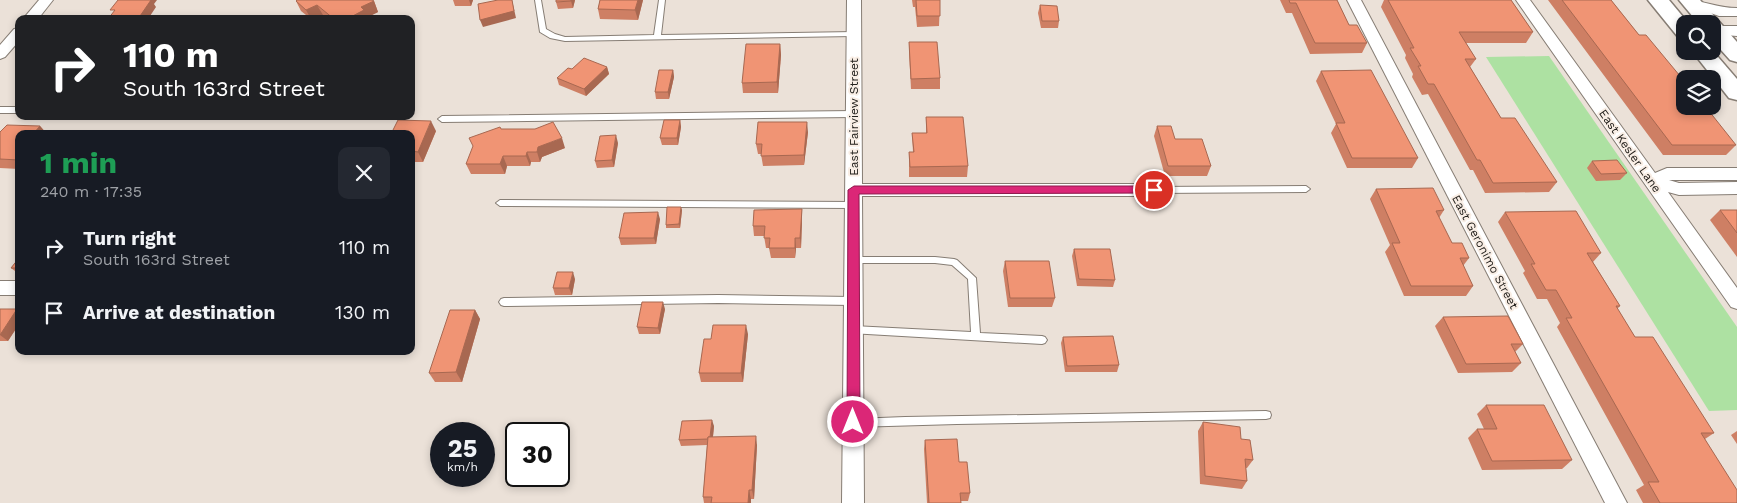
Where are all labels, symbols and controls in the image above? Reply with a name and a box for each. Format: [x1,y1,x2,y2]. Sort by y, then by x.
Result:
map controls [1676,15,1721,115]
button: search [1676,15,1721,60]
text: 110 m [123,34,219,76]
icon: right [40,35,105,100]
street label: East Fairview Street [847,58,861,176]
button: layers [1676,70,1721,115]
text: South 163rd Street [123,76,325,101]
street label: East Kesler Lane [1596,107,1664,195]
text: 1 min [40,145,117,180]
button: close [338,147,390,199]
pin [1133,169,1175,211]
icon: arrive [1140,176,1168,204]
text: 240 m · 17:35 [40,182,142,201]
street label: East Geronimo Street [1449,193,1521,311]
text: Turn right [83,227,176,250]
icon: right [40,234,68,262]
text: 110 m [339,236,390,259]
text: South 163rd Street [83,250,230,269]
icon: arrive [40,299,68,327]
text: Arrive at destination [83,301,275,324]
text: 130 m [335,301,390,324]
position arrow [826,395,878,447]
speed limit sign: 30 [505,422,570,487]
text: 25 [448,434,477,463]
text: km/h [447,460,478,474]

